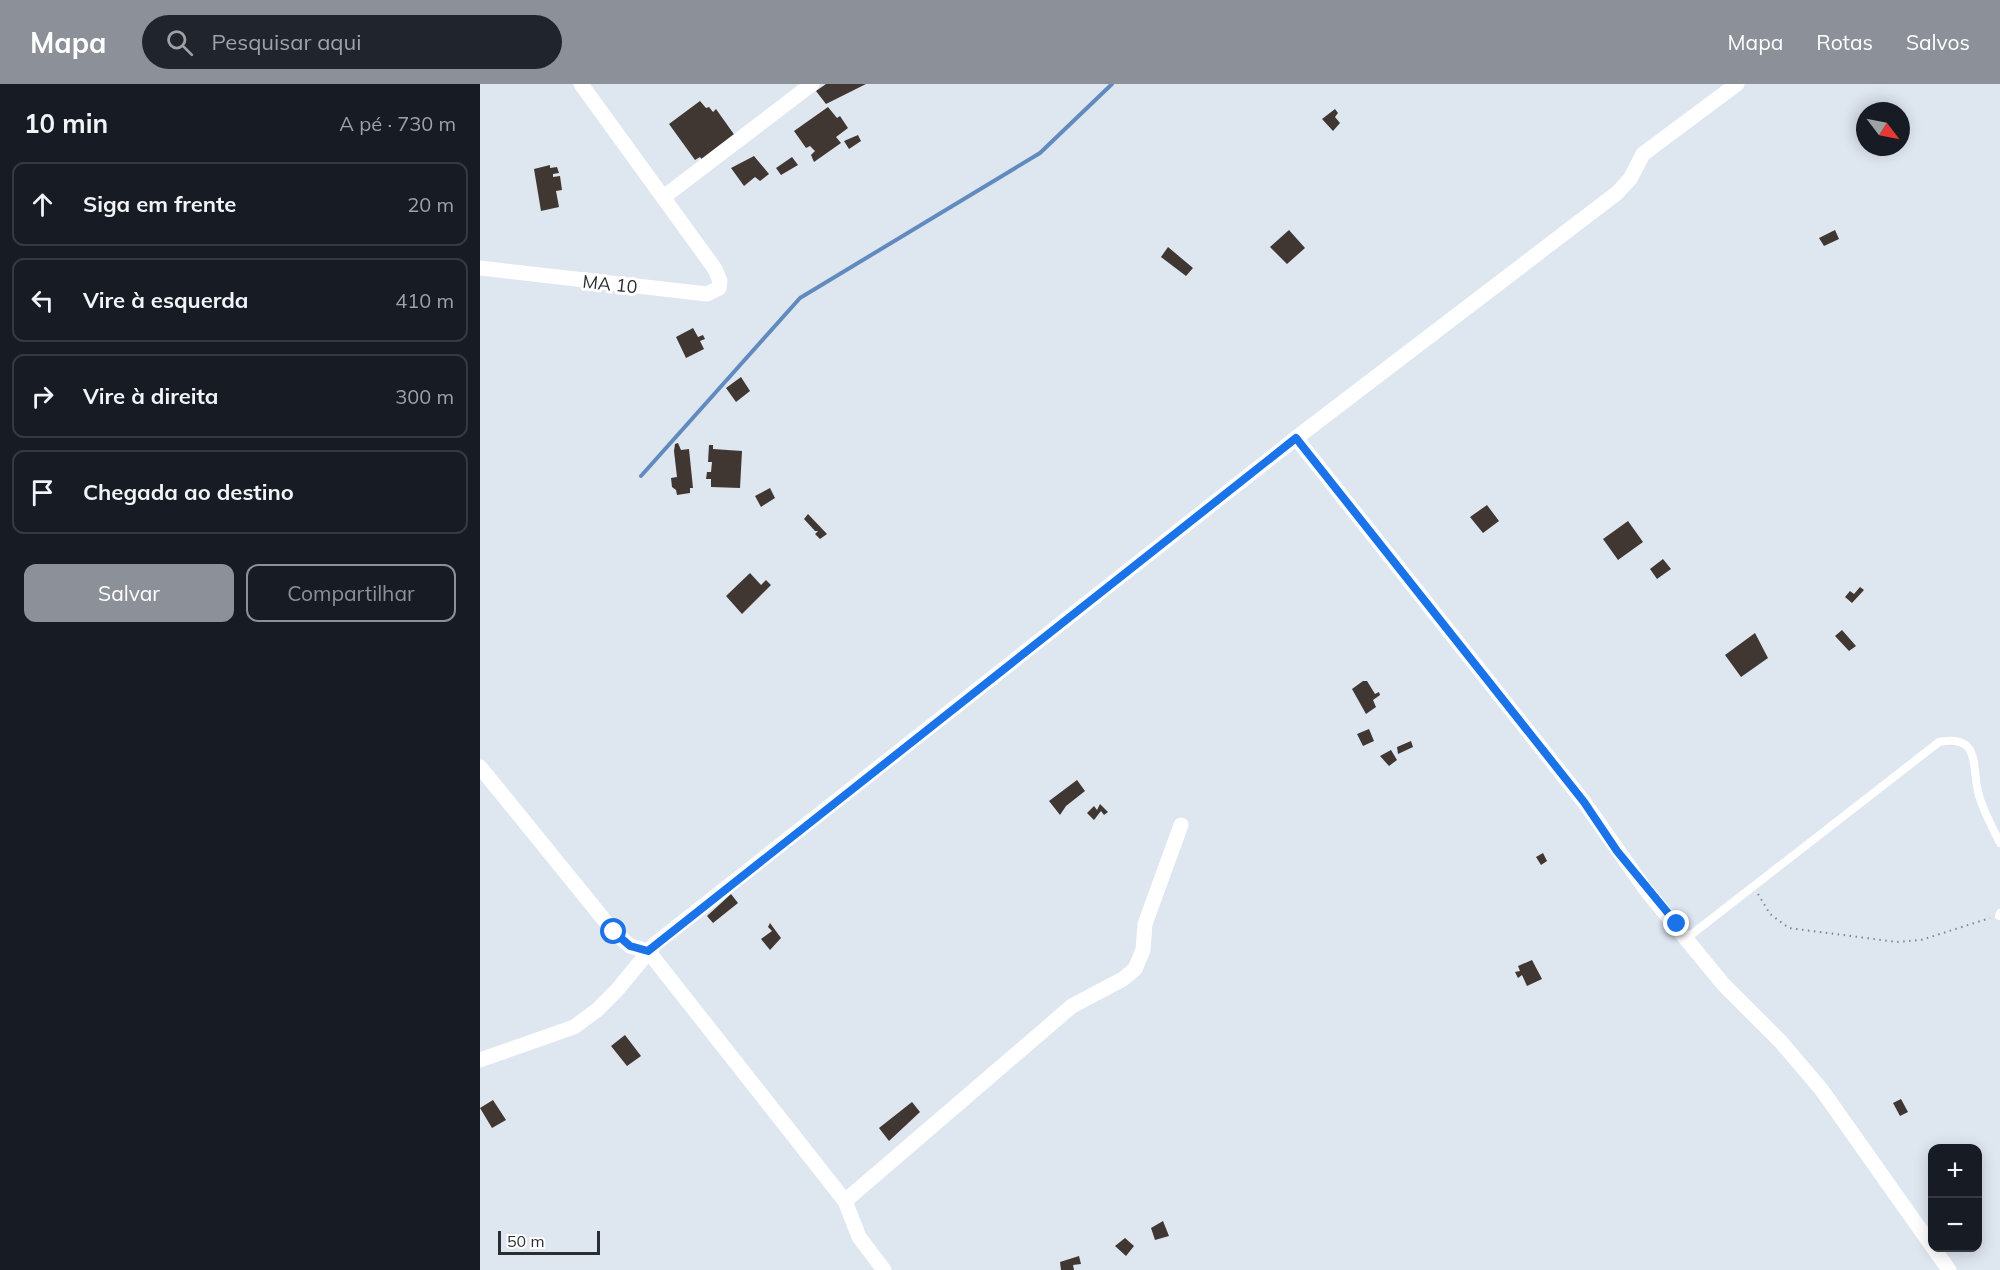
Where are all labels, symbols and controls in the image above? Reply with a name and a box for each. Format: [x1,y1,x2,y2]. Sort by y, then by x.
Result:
search box [142,15,562,69]
text: Mapa [30,25,106,60]
icon: search [163,26,196,59]
text: Pesquisar aqui [211,28,361,56]
text: Mapa [1728,29,1783,55]
text: Rotas [1816,29,1873,55]
text: Salvos [1906,29,1970,55]
north arrow [1856,102,1910,156]
text: 10 min [24,107,108,140]
text: A pé · 730 m [339,111,456,136]
icon: ahead [26,188,59,221]
text: Siga em frente [83,190,236,218]
text: 20 m [407,192,454,217]
street label: MA 10 [581,270,639,298]
icon: left [26,284,59,317]
text: Vire à esquerda [83,286,248,314]
text: 410 m [395,288,454,313]
icon: right [26,380,59,413]
text: Vire à direita [83,382,218,410]
text: 300 m [395,384,454,409]
icon: arrive [26,476,59,509]
text: Chegada ao destino [83,478,294,506]
button: Salvar [24,564,234,622]
button: Compartilhar [246,564,456,622]
route end [1663,910,1689,936]
route start [600,918,626,944]
map controls [1928,1144,1982,1252]
button: + [1928,1144,1982,1198]
button: − [1928,1198,1982,1252]
scale bar [498,1228,600,1256]
text: 50 m [507,1231,544,1251]

